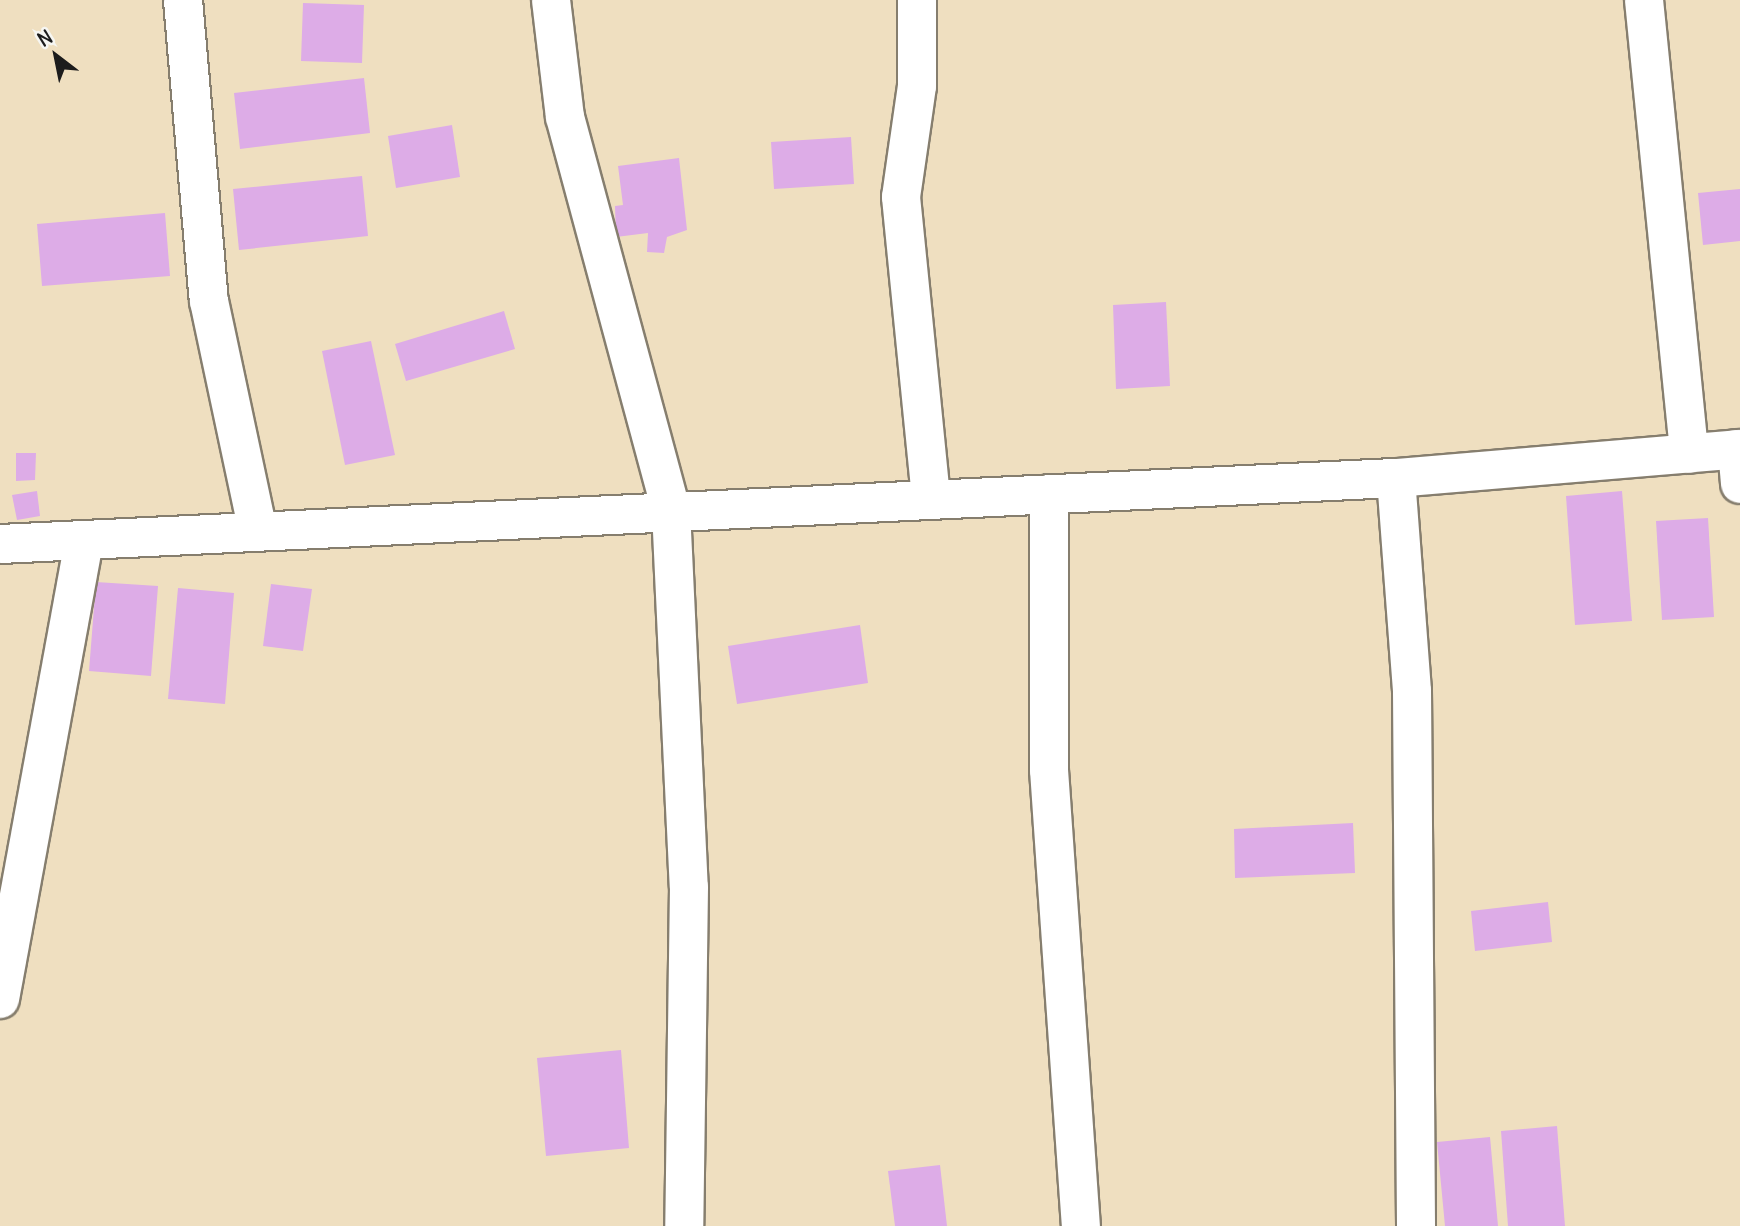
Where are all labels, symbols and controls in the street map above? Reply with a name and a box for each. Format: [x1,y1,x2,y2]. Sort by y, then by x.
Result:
north arrow [21,21,91,91]
text: N [33,25,57,52]

